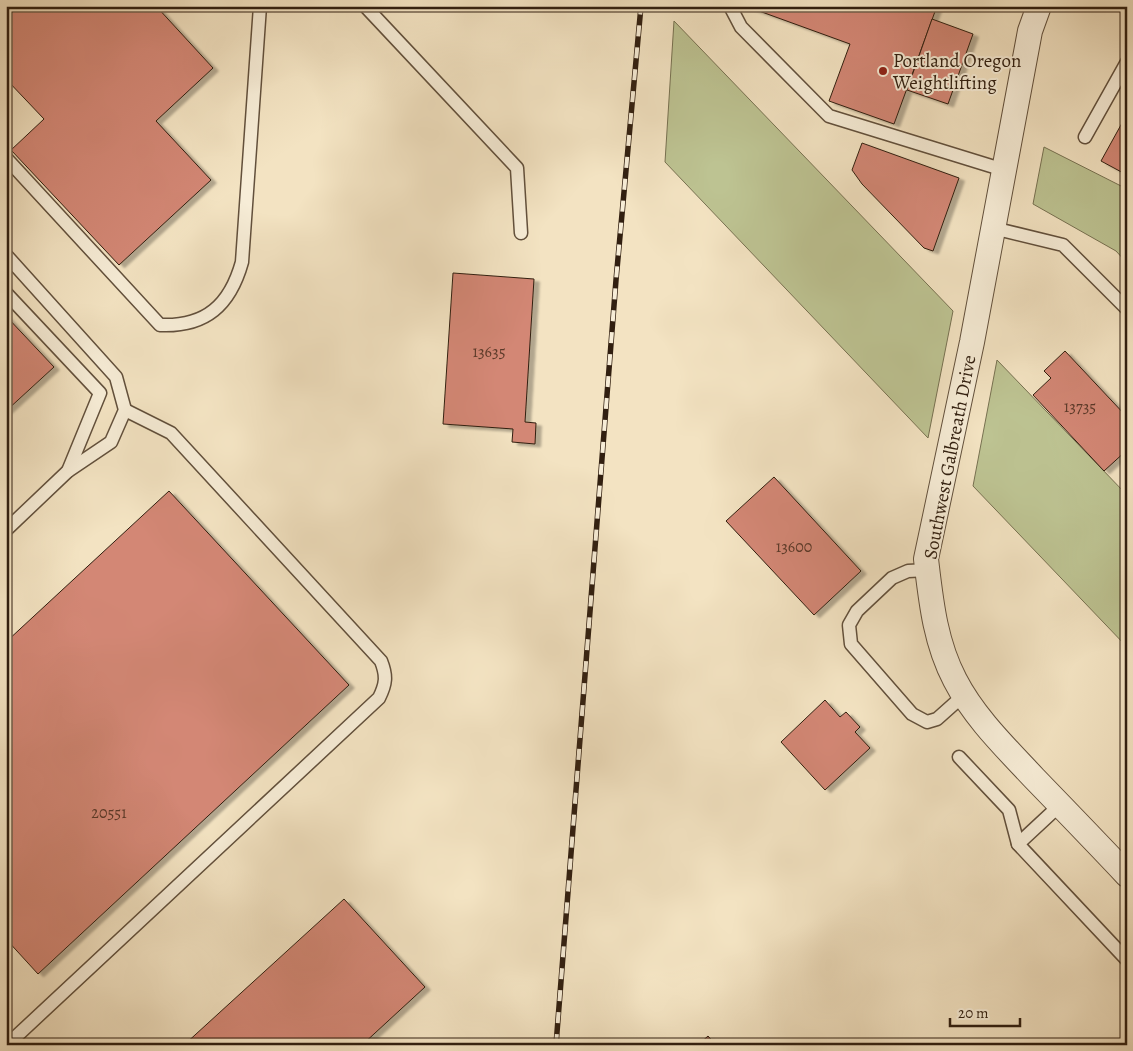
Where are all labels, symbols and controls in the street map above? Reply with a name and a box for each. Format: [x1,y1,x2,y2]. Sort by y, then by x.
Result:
place label: Portland Oregon Weightlifting [892,48,1021,96]
marker: Portland Oregon Weightlifting [877,65,889,77]
house number: 13635 [472,341,506,363]
street label: Southwest Galbreath Drive [917,353,983,562]
house number: 13735 [1064,396,1096,418]
house number: 13600 [776,536,812,558]
house number: 20551 [91,802,127,824]
scale bar [950,996,1020,1028]
text: 20 m [958,1003,989,1023]

